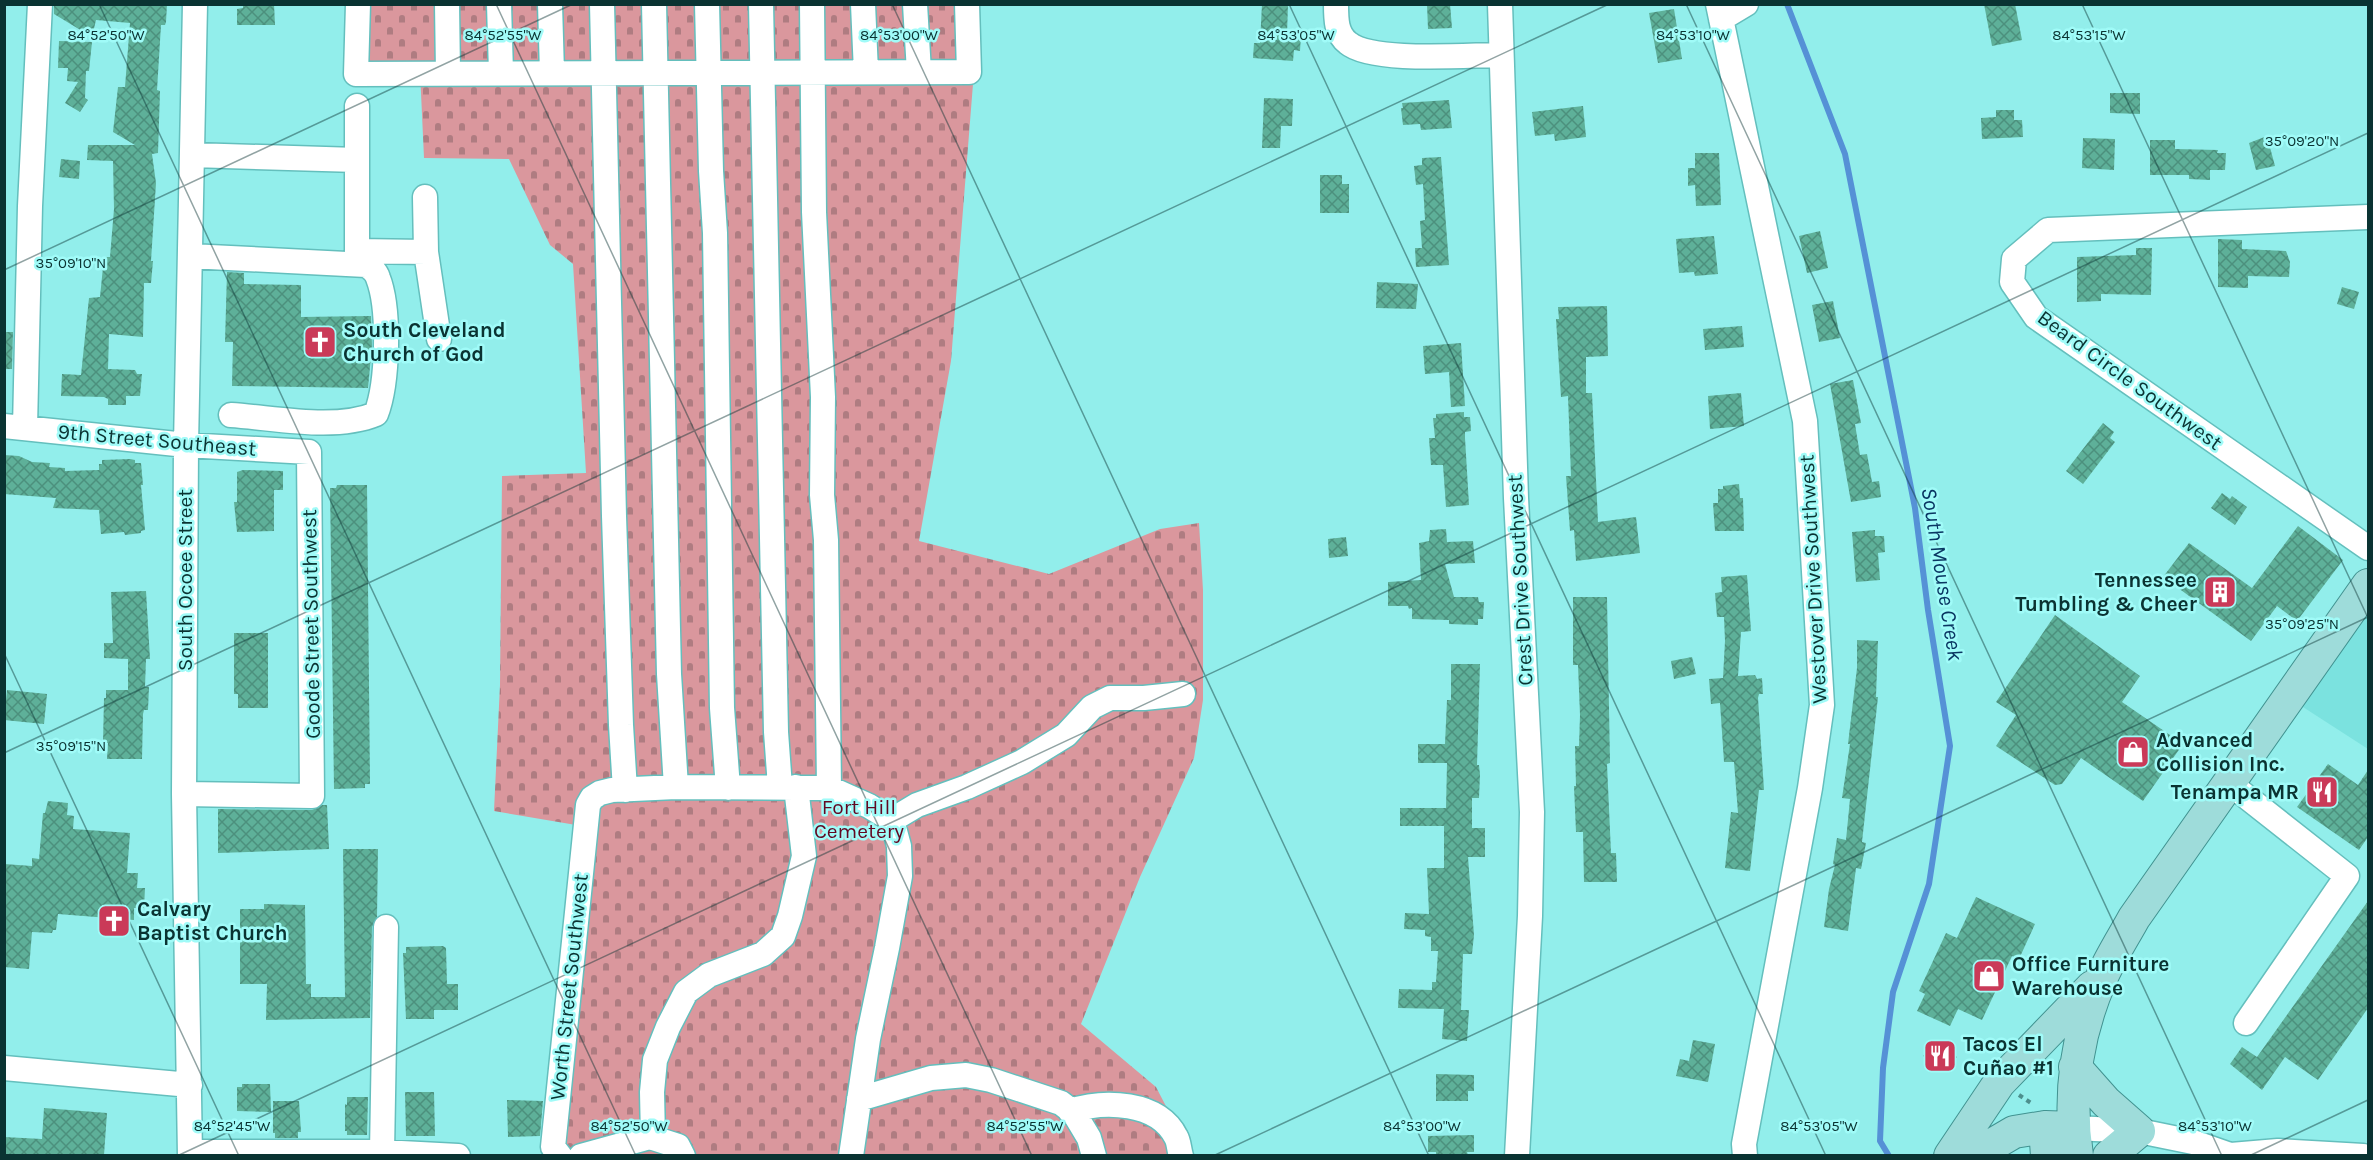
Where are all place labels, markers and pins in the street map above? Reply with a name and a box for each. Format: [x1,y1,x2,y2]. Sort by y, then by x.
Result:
place label: South Cleveland Church of God [343,318,506,366]
church icon: South Cleveland Church of God [302,324,338,360]
place label: Tennessee Tumbling & Cheer [2015,568,2198,616]
building icon: Tennessee Tumbling & Cheer [2202,574,2238,610]
place label: Advanced Collision Inc. [2156,728,2284,776]
shop icon: Advanced Collision Inc. [2115,734,2151,770]
restaurant icon: Tenampa MR [2304,774,2340,810]
place label: Tenampa MR [2171,780,2299,804]
place label: Calvary Baptist Church [137,897,288,945]
church icon: Calvary Baptist Church [96,903,132,939]
place label: Office Furniture Warehouse [2012,952,2169,1000]
shop icon: Office Furniture Warehouse [1971,958,2007,994]
place label: Tacos El Cuñao #1 [1963,1032,2054,1080]
restaurant icon: Tacos El Cuñao #1 [1922,1038,1958,1074]

